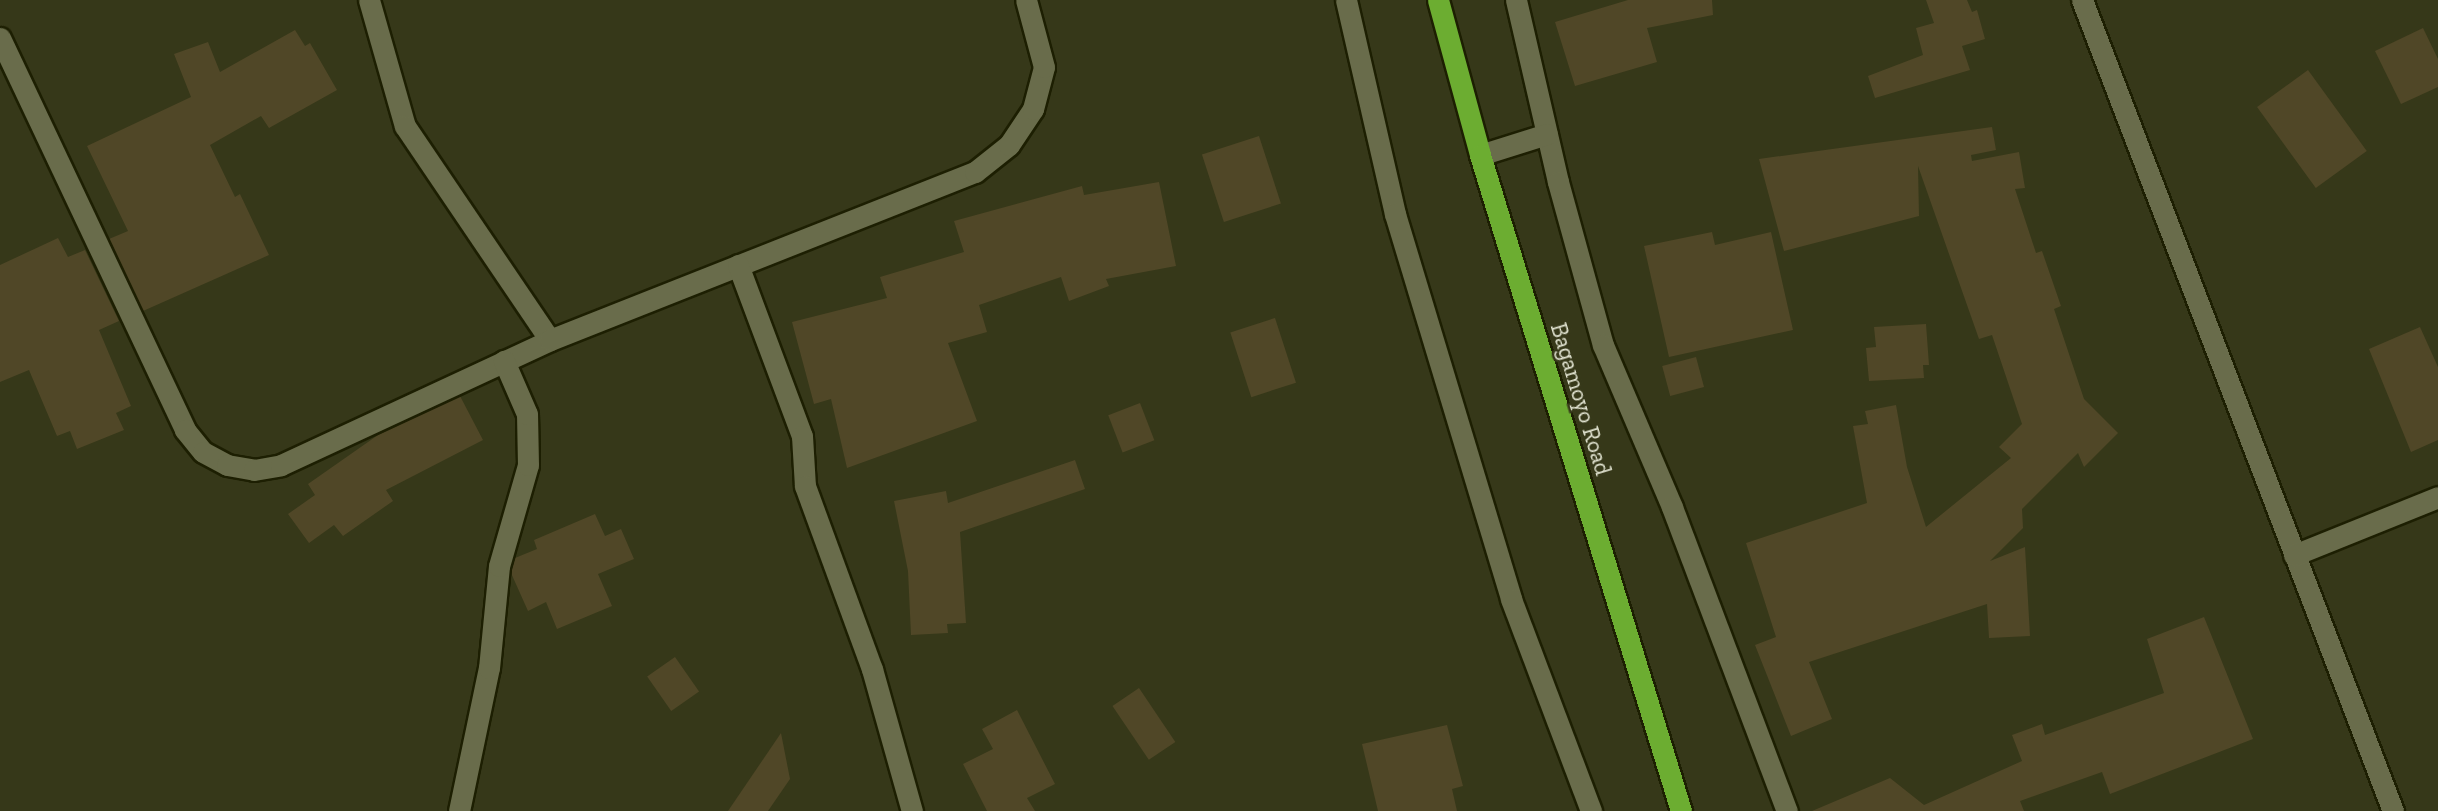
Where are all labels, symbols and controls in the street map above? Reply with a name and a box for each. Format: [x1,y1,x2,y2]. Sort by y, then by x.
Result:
street label: Bagamoyo Road [1545,319,1617,479]

